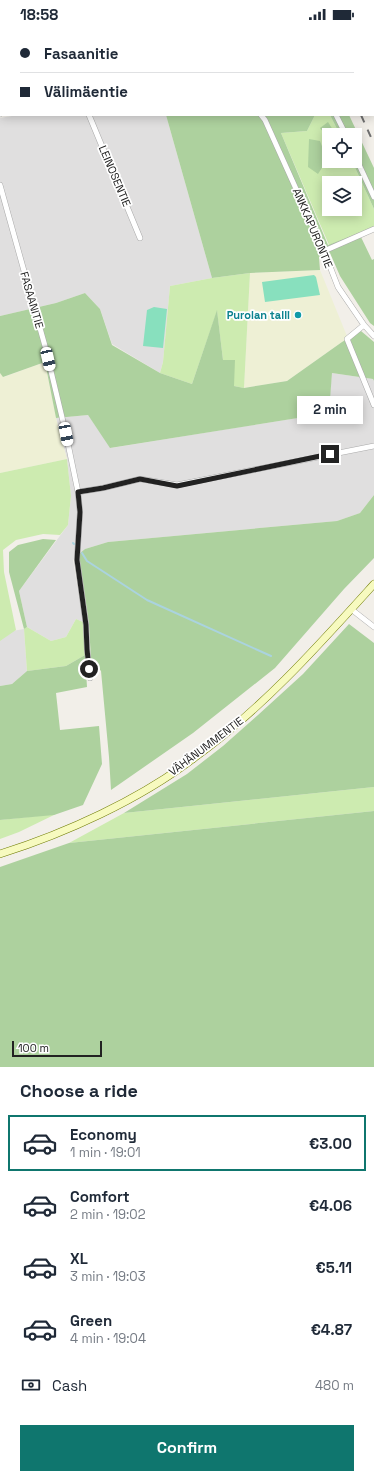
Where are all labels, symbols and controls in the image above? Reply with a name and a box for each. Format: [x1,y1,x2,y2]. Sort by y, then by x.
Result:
text: 18:58 [20,5,58,24]
text: Fasaanitie [44,44,118,63]
text: Välimäentie [44,82,128,101]
map controls [322,128,362,216]
button: locate [322,128,362,168]
street label: LEINOSENTIE [96,143,134,209]
button: layers [322,176,362,216]
street label: ANKKAPURONTIE [290,186,336,270]
street label: FASAANITIE [17,270,47,330]
place label: Purolan talli [227,308,290,322]
marker: Purolan talli [293,310,303,320]
car [39,346,57,372]
callout: 2 min [297,396,363,424]
text: 2 min [313,401,347,418]
car [58,421,74,447]
route end [321,445,339,463]
route start [80,660,98,678]
street label: VÄHÄNUMMENTIE [166,713,246,779]
scale bar [12,1039,102,1058]
text: 100 m [18,1041,49,1055]
text: Choose a ride [20,1079,138,1102]
icon: car [22,1125,58,1161]
text: Economy [70,1125,137,1144]
text: €3.00 [309,1134,352,1153]
text: 1 min · 19:01 [70,1144,141,1161]
icon: car [22,1187,58,1223]
text: Comfort [70,1187,130,1206]
text: €4.06 [309,1196,352,1215]
text: 2 min · 19:02 [70,1206,145,1223]
icon: car [22,1249,58,1285]
text: XL [70,1249,88,1268]
text: €5.11 [316,1258,352,1277]
text: 3 min · 19:03 [70,1268,146,1285]
icon: car [22,1311,58,1347]
text: Green [70,1311,112,1330]
text: €4.87 [311,1320,352,1339]
text: 4 min · 19:04 [70,1330,146,1347]
icon: cash [20,1374,42,1396]
text: Cash [52,1376,87,1395]
text: 480 m [315,1377,354,1394]
button: Confirm [20,1425,354,1471]

